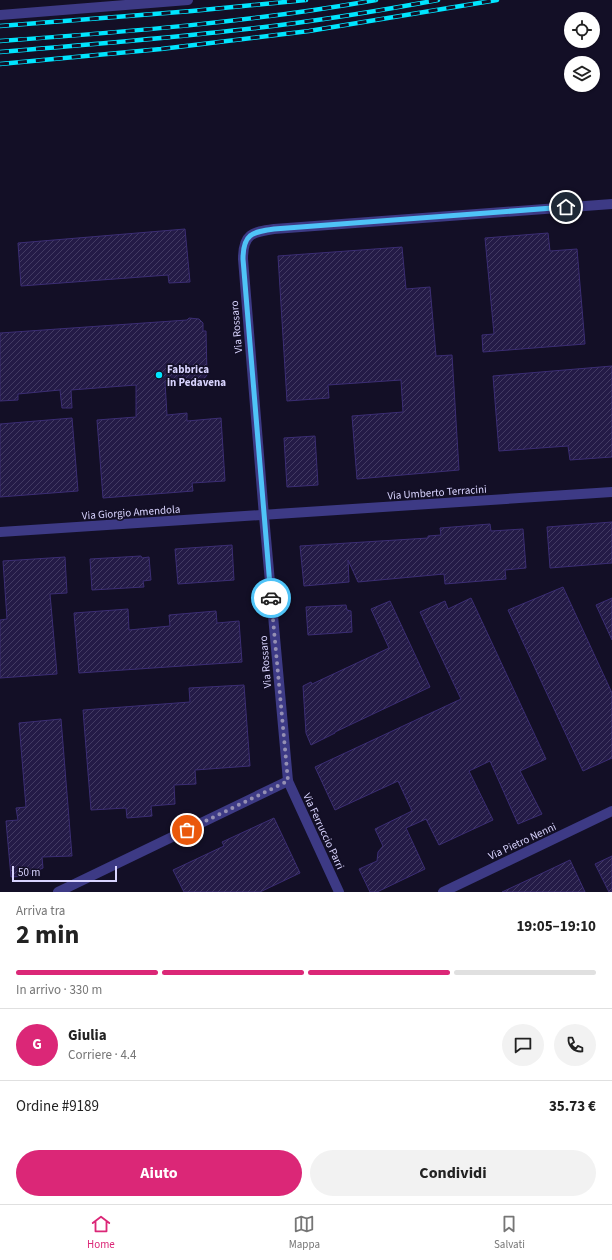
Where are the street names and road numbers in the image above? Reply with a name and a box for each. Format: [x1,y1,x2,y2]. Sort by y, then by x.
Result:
street label: Via Rossaro [227,300,246,354]
street label: Via Umberto Terracini [387,482,487,503]
street label: Via Giorgio Amendola [81,502,181,523]
street label: Via Rossaro [256,635,275,689]
street label: Via Ferruccio Parri [299,791,348,872]
street label: Via Pietro Nenni [486,819,559,864]

